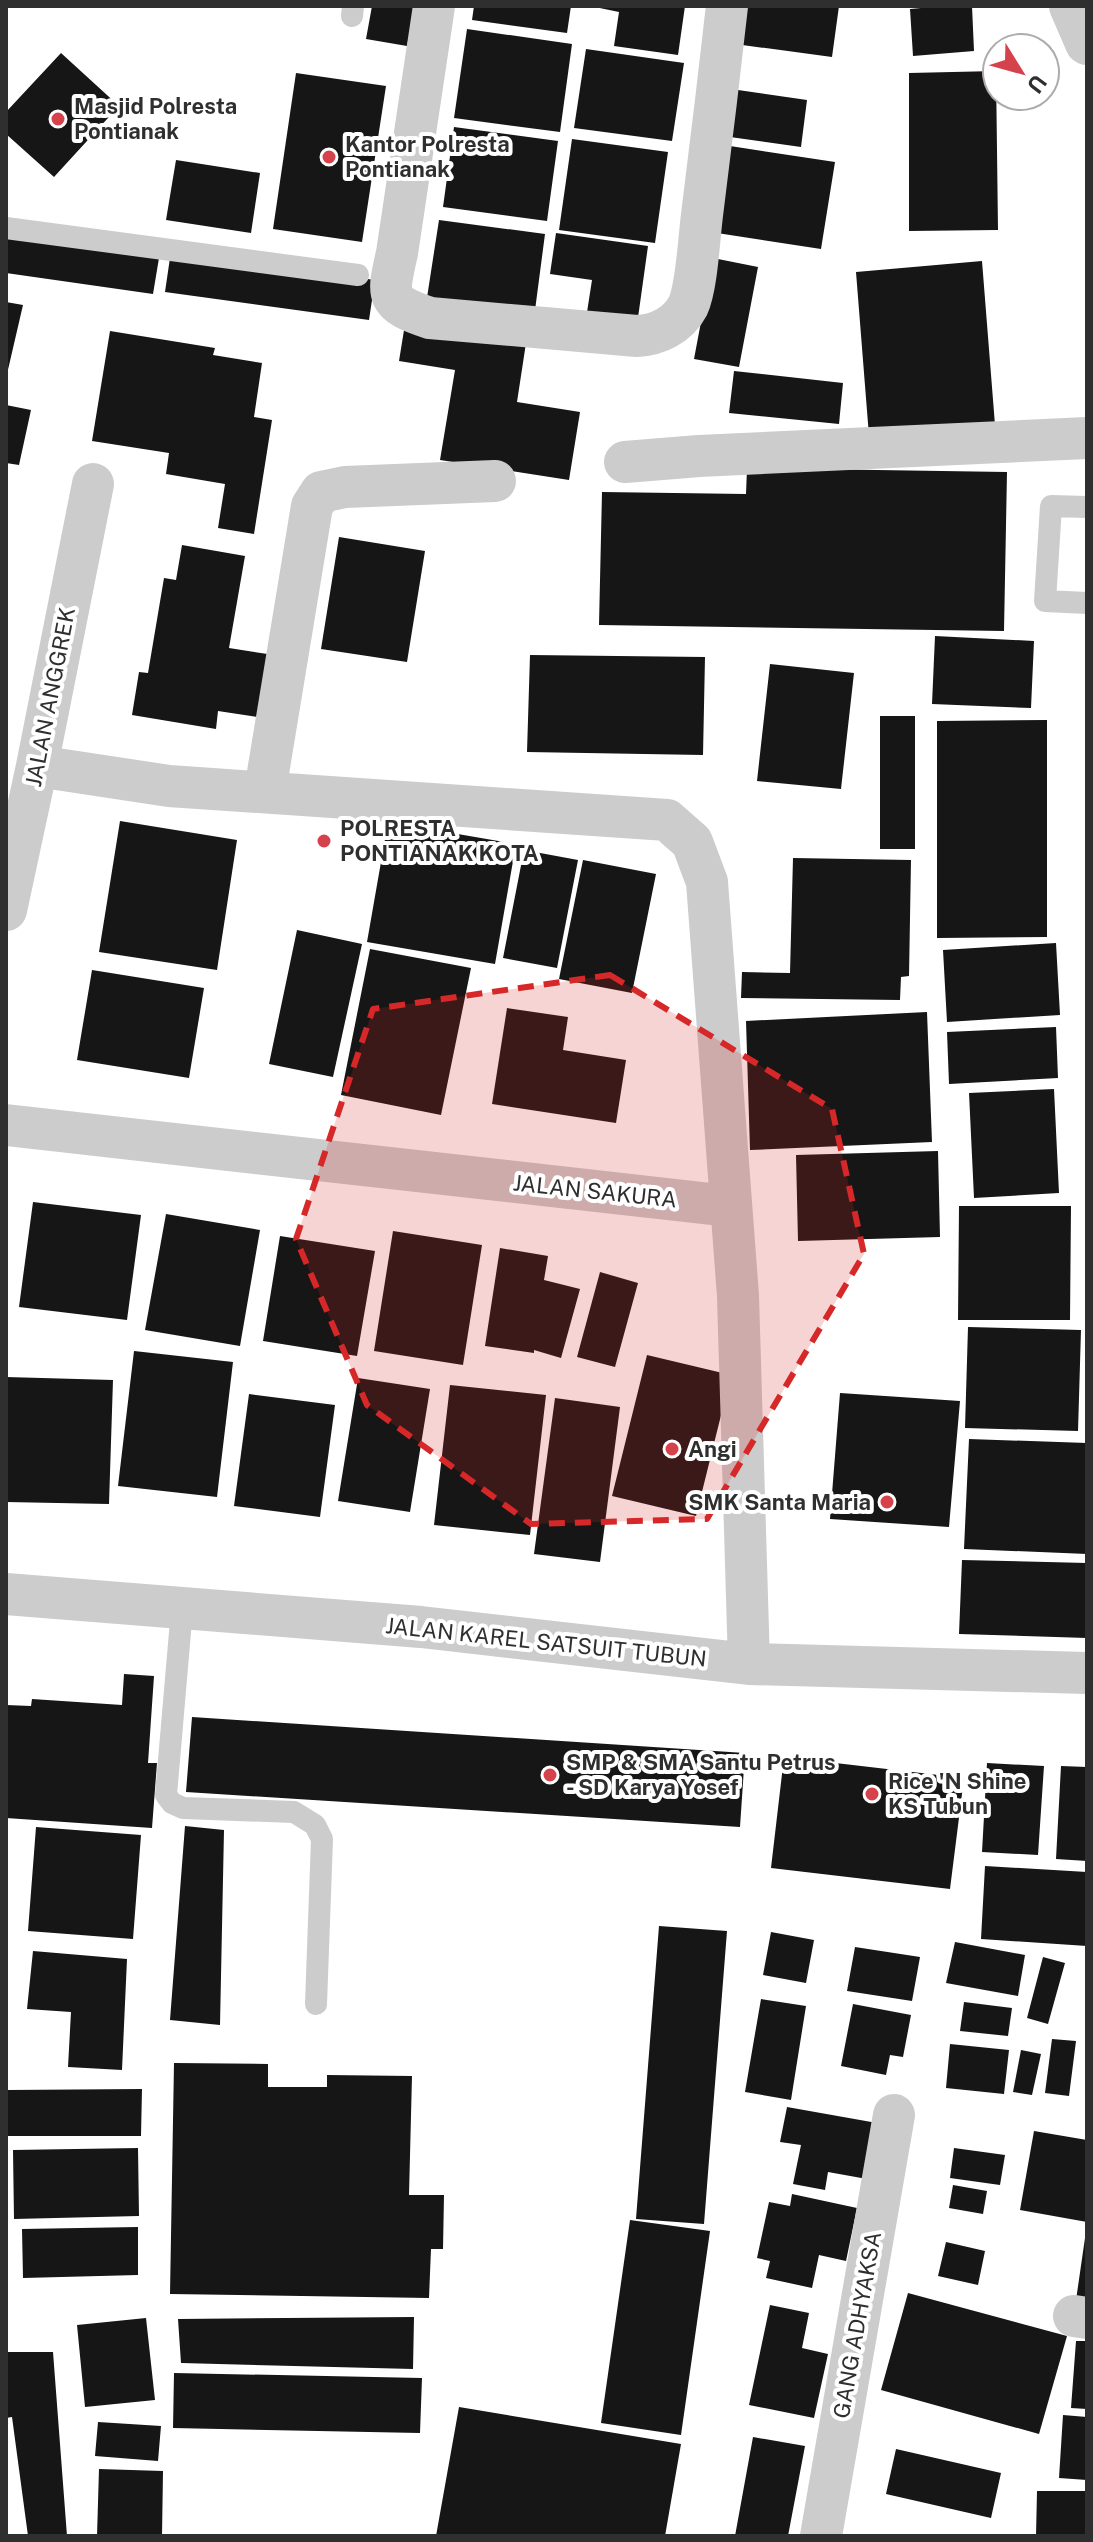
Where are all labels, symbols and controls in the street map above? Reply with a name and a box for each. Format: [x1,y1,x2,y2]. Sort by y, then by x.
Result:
north arrow [981,32,1061,112]
text: U [1022,70,1052,98]
place label: Masjid Polresta Pontianak [74,93,237,144]
marker: Masjid Polresta Pontianak [49,110,67,128]
place label: Kantor Polresta Pontianak [345,131,510,182]
marker: Kantor Polresta Pontianak [320,148,338,166]
street label: JALAN ANGGREK [20,605,80,789]
place label: POLRESTA PONTIANAK KOTA [340,815,539,866]
marker: POLRESTA PONTIANAK KOTA [315,832,333,850]
street label: JALAN SAKURA [512,1169,678,1213]
place label: Angi [688,1436,737,1462]
marker: Angi [663,1440,681,1458]
place label: SMK Santa Maria [688,1489,871,1515]
marker: SMK Santa Maria [878,1493,896,1511]
street label: JALAN KAREL SATSUIT TUBUN [384,1612,708,1672]
place label: SMP & SMA Santu Petrus - SD Karya Yosef [566,1749,836,1800]
marker: SMP & SMA Santu Petrus - SD Karya Yosef [541,1766,559,1784]
place label: Rice 'N Shine KS Tubun [888,1768,1027,1819]
marker: Rice 'N Shine KS Tubun [863,1785,881,1803]
street label: GANG ADHYAKSA [828,2230,886,2420]

